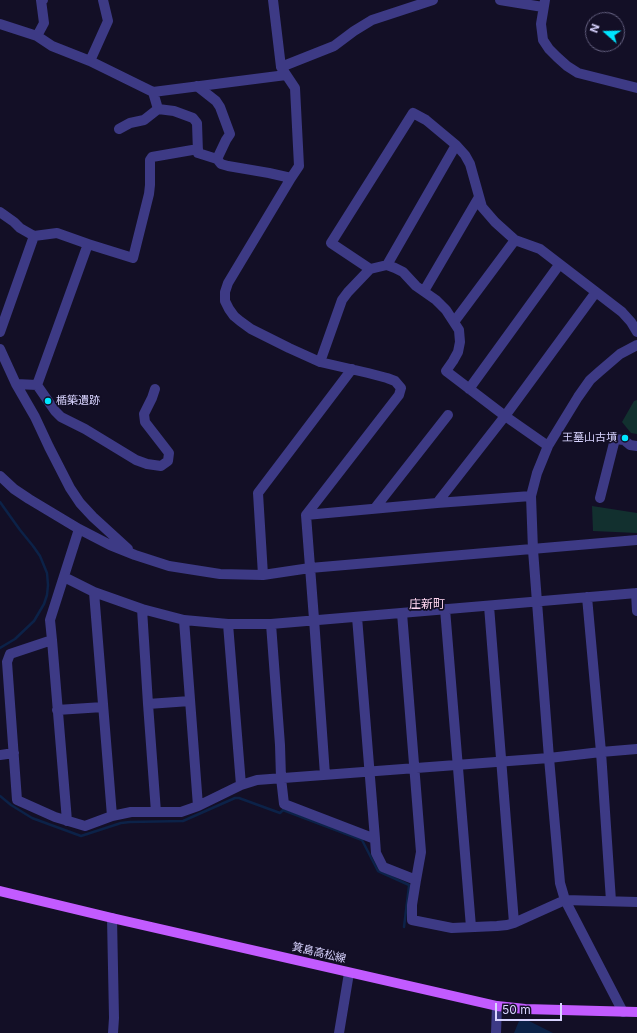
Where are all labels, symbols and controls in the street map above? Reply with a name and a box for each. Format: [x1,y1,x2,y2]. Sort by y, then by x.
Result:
north arrow [585,12,625,52]
text: N [587,22,603,35]
place label: 楯築遺跡 [56,394,100,408]
marker: 楯築遺跡 [43,396,53,406]
place label: 王墓山古墳 [562,431,617,445]
marker: 王墓山古墳 [620,433,630,443]
district label: 庄新町 [409,597,445,611]
street label: 箕島高松線 [291,940,347,966]
scale bar [497,995,564,1021]
text: 50 m [502,1002,531,1017]

